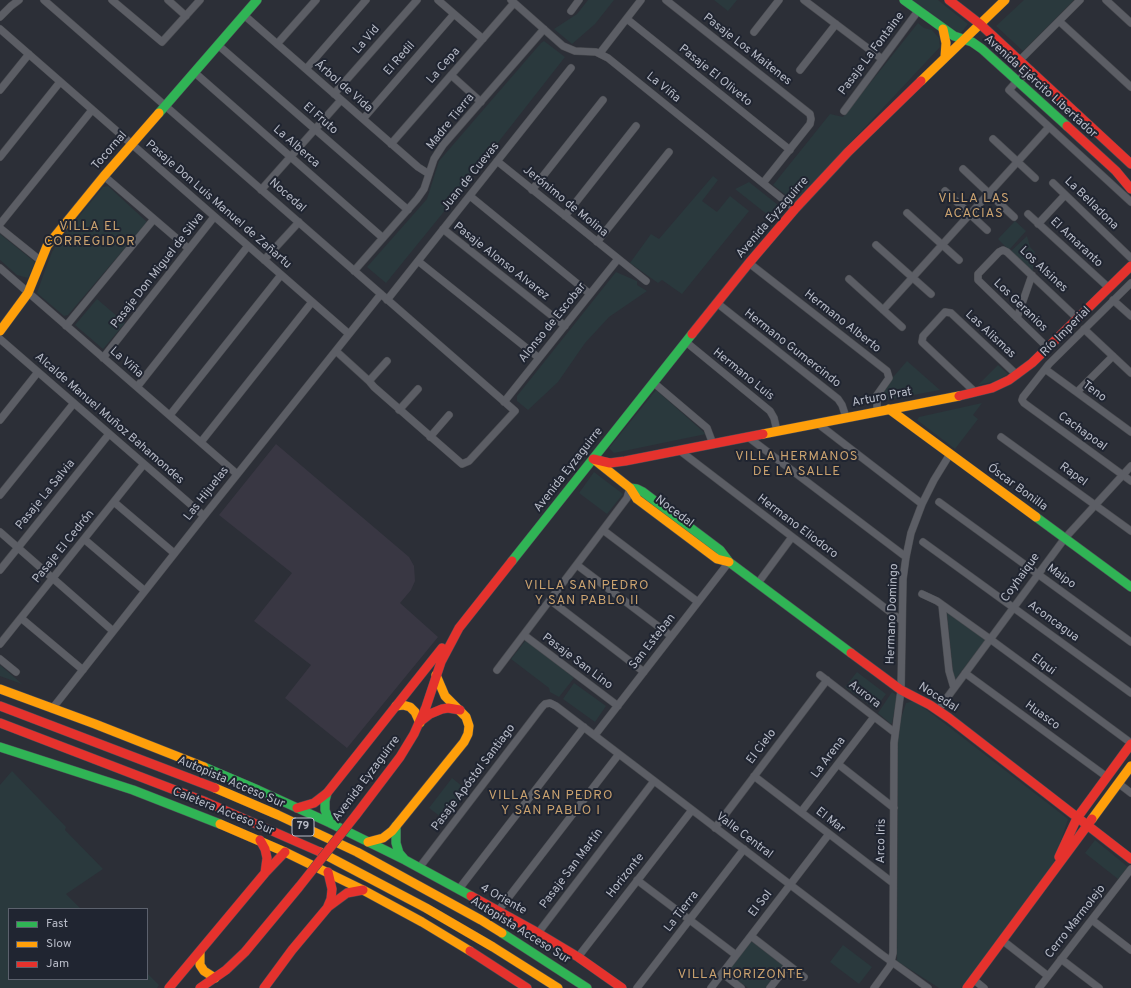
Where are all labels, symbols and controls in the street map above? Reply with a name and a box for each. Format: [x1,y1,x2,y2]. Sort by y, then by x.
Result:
street label: Pasaje La Fontaine [836,10,908,98]
street label: Pasaje Los Maitenes [700,11,794,89]
street label: La Vid [351,23,383,57]
street label: Avenida Ejército Libertador [980,32,1100,142]
street label: El Redil [381,39,419,79]
street label: Pasaje El Oliveto [676,42,754,110]
street label: La Cepa [424,45,464,87]
street label: Árbol de Vida [311,58,375,116]
street label: La Viña [643,70,683,106]
street label: Madre Tierra [424,91,478,153]
street label: El Fruto [300,100,340,138]
street label: La Alberca [270,123,322,171]
street label: Tocornal [89,129,131,173]
street label: Pasaje Don Luis Manuel de Zañartu [142,138,294,272]
street label: Juan de Cuevas [439,140,503,214]
street label: Jerónimo de Molina [519,163,611,241]
street label: Avenida Eyzaguirre [734,174,812,262]
street label: La Belladona [1061,175,1121,233]
street label: Nocedal [266,176,308,216]
district label: VILLA LAS ACACIAS [938,191,1010,222]
street label: Pasaje Don Miguel de Silva [108,210,208,332]
street label: El Amaranto [1047,215,1105,271]
district label: VILLA EL CORREGIDOR [44,219,136,250]
street label: Pasaje Alonso Alvarez [450,220,552,304]
street label: Los Alsines [1016,244,1070,296]
street label: Los Geranios [990,277,1050,335]
street label: Alonso de Escobar [516,280,590,366]
street label: Hermano Alberto [801,288,883,356]
street label: Río Imperial [1038,304,1094,360]
street label: Hermano Gumercindo [741,307,843,391]
street label: Las Alismas [962,308,1018,362]
street label: La Viña [106,345,146,381]
street label: Hermano Luis [709,346,777,404]
street label: Alcalde Manuel Muñoz Bahamondes [31,350,187,488]
street label: Teno [1079,378,1109,406]
street label: Arturo Prat [851,385,913,411]
street label: Cachapoal [1055,409,1109,455]
street label: Avenida Eyzaguirre [532,425,606,515]
district label: VILLA HERMANOS DE LA SALLE [735,449,859,480]
street label: Pasaje La Salvia [13,457,79,533]
street label: Rapel [1056,460,1090,490]
street label: Óscar Bonilla [984,461,1050,515]
street label: Las Hijuelas [181,464,233,524]
street label: Hermano Eliodoro [754,492,840,562]
street label: Nocedal [652,493,696,531]
street label: Pasaje El Cedrón [30,507,98,587]
street label: Coyhaique [998,551,1044,605]
street label: Maipo [1044,562,1078,592]
street label: Hermano Domingo [884,563,902,665]
district label: VILLA SAN PEDRO Y SAN PABLO II [525,578,649,609]
street label: Aconcagua [1025,599,1081,645]
street label: San Esteban [627,611,679,673]
street label: Pasaje San Lino [539,631,615,693]
street label: Elqui [1028,651,1058,679]
street label: Aurora [845,678,883,712]
street label: Nocedal [915,680,961,716]
street label: Huasco [1022,698,1062,734]
street label: Pasaje Apóstol Santiago [429,722,519,834]
street label: El Cielo [744,727,780,767]
street label: Avenida Eyzaguirre [330,733,404,825]
street label: La Arena [809,734,849,782]
street label: Autopista Acceso Sur [175,754,287,812]
street label: Caletera Acceso Sur [170,785,276,839]
district label: VILLA SAN PEDRO Y SAN PABLO I [489,788,613,819]
street label: El Mar [812,805,848,837]
street label: Valle Central [713,810,775,862]
road number: 79 [292,818,314,836]
street label: Arco Iris [874,818,890,864]
street label: Pasaje San Martín [537,826,607,912]
street label: Horizonte [604,851,648,901]
street label: 4 Oriente [477,881,529,919]
street label: Cerro Marmolejo [1043,882,1109,962]
street label: El Sol [746,888,776,920]
street label: La Tierra [662,889,702,935]
street label: Autopista Acceso Sur [467,894,573,968]
legend [8,908,148,980]
text: Fast [46,916,68,932]
text: Slow [46,936,72,952]
text: Jam [46,956,69,972]
district label: VILLA HORIZONTE [678,967,804,983]

